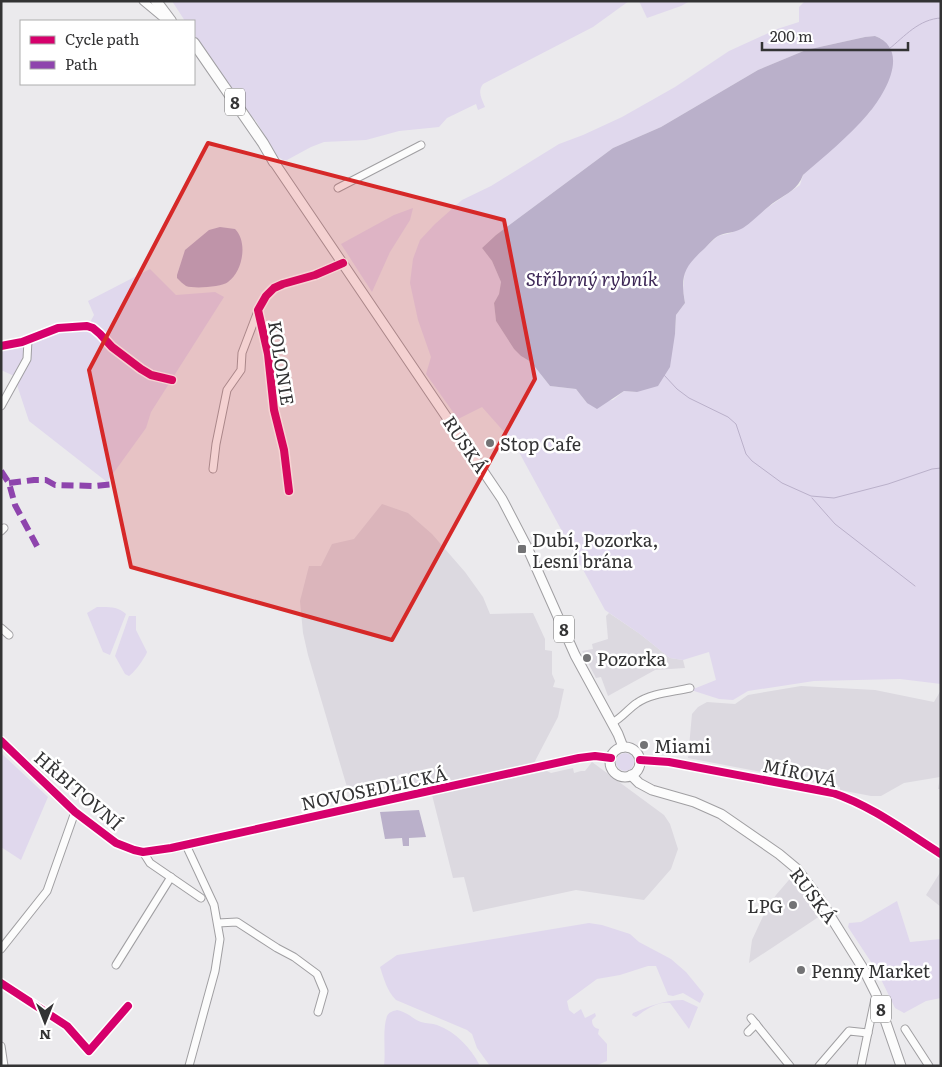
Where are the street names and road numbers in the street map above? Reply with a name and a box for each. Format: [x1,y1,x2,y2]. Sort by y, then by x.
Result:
road number: 8 [225,88,245,115]
street label: KOLONIE [262,319,302,407]
street label: RUSKÁ [437,410,495,478]
road number: 8 [554,616,574,642]
street label: HŘBITOVNÍ [29,744,129,836]
street label: MÍROVÁ [760,751,840,793]
street label: NOVOSEDLICKÁ [298,759,450,817]
street label: RUSKÁ [784,861,844,929]
road number: 8 [871,996,891,1022]

